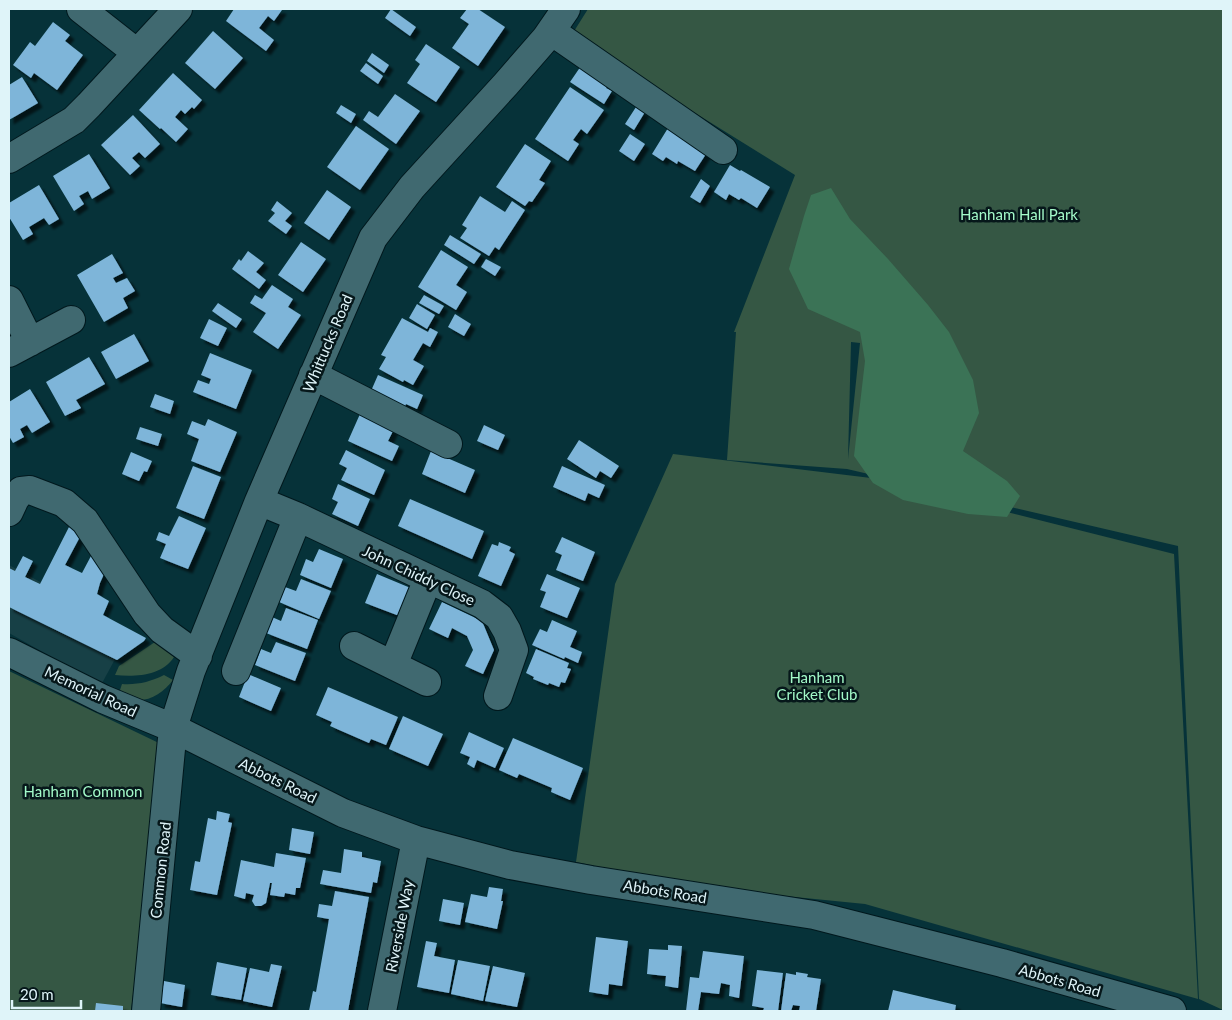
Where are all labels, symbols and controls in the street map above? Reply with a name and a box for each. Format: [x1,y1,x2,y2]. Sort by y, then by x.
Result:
park label: Hanham Hall Park [960,205,1078,223]
street label: Whittucks Road [298,291,356,395]
street label: John Chiddy Close [360,541,478,609]
street label: Memorial Road [42,662,140,720]
park label: Hanham Cricket Club [777,668,857,703]
street label: Abbots Road [236,753,320,807]
park label: Hanham Common [24,782,142,800]
street label: Common Road [146,821,174,919]
street label: Abbots Road [622,876,708,906]
street label: Riverside Way [381,878,417,974]
street label: Abbots Road [1017,960,1103,1000]
scale bar [12,978,81,1010]
text: 20 m [20,985,54,1003]

